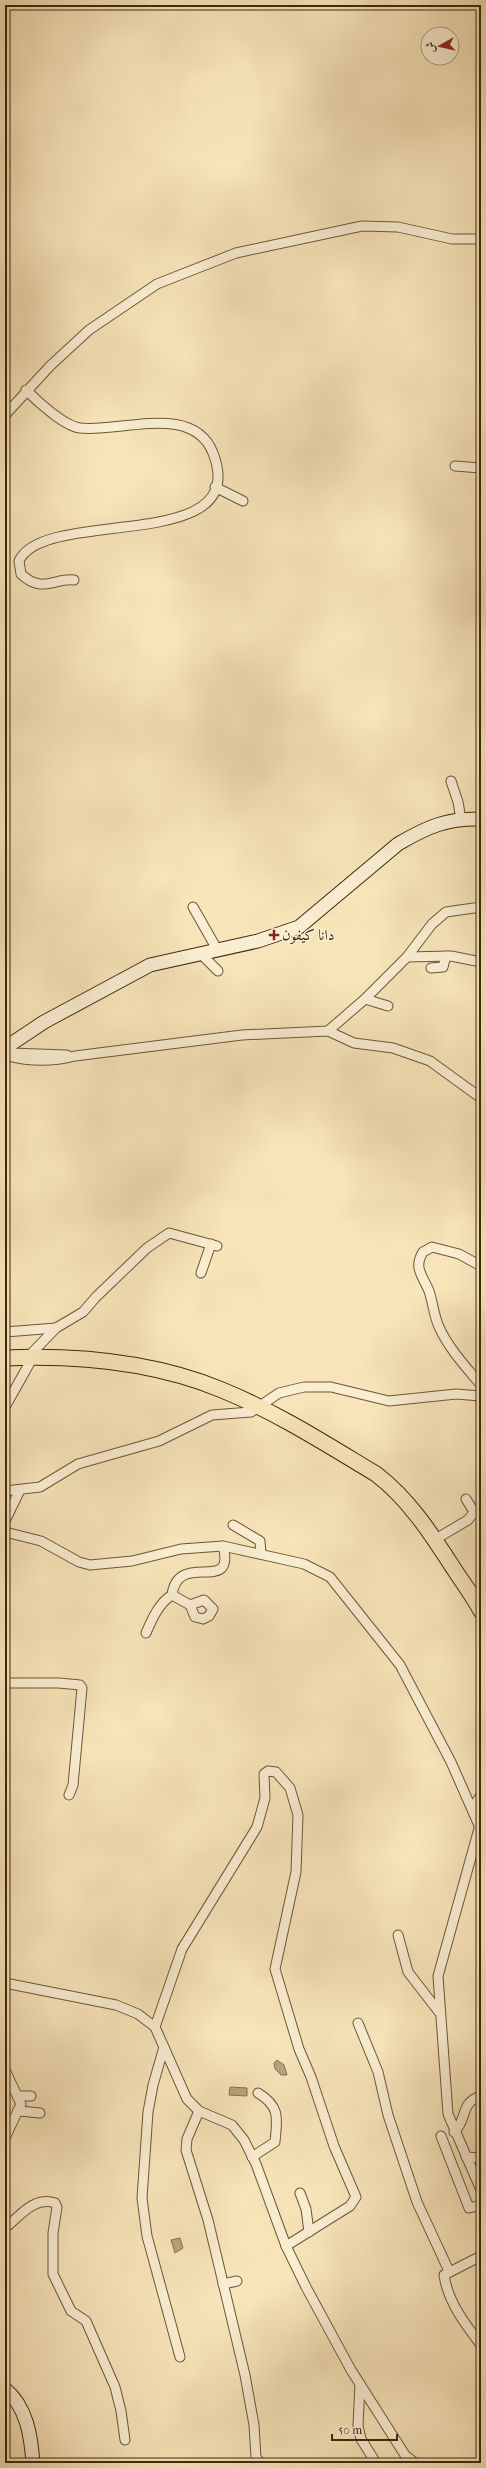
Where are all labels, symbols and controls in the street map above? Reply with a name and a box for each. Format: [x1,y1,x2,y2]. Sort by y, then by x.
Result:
north arrow [420,26,460,66]
text: ش [423,41,438,54]
place label: دانا كيفون [282,926,334,944]
marker: دانا كيفون [269,930,279,940]
scale bar [332,2416,397,2442]
text: 50 m [338,2423,362,2437]

